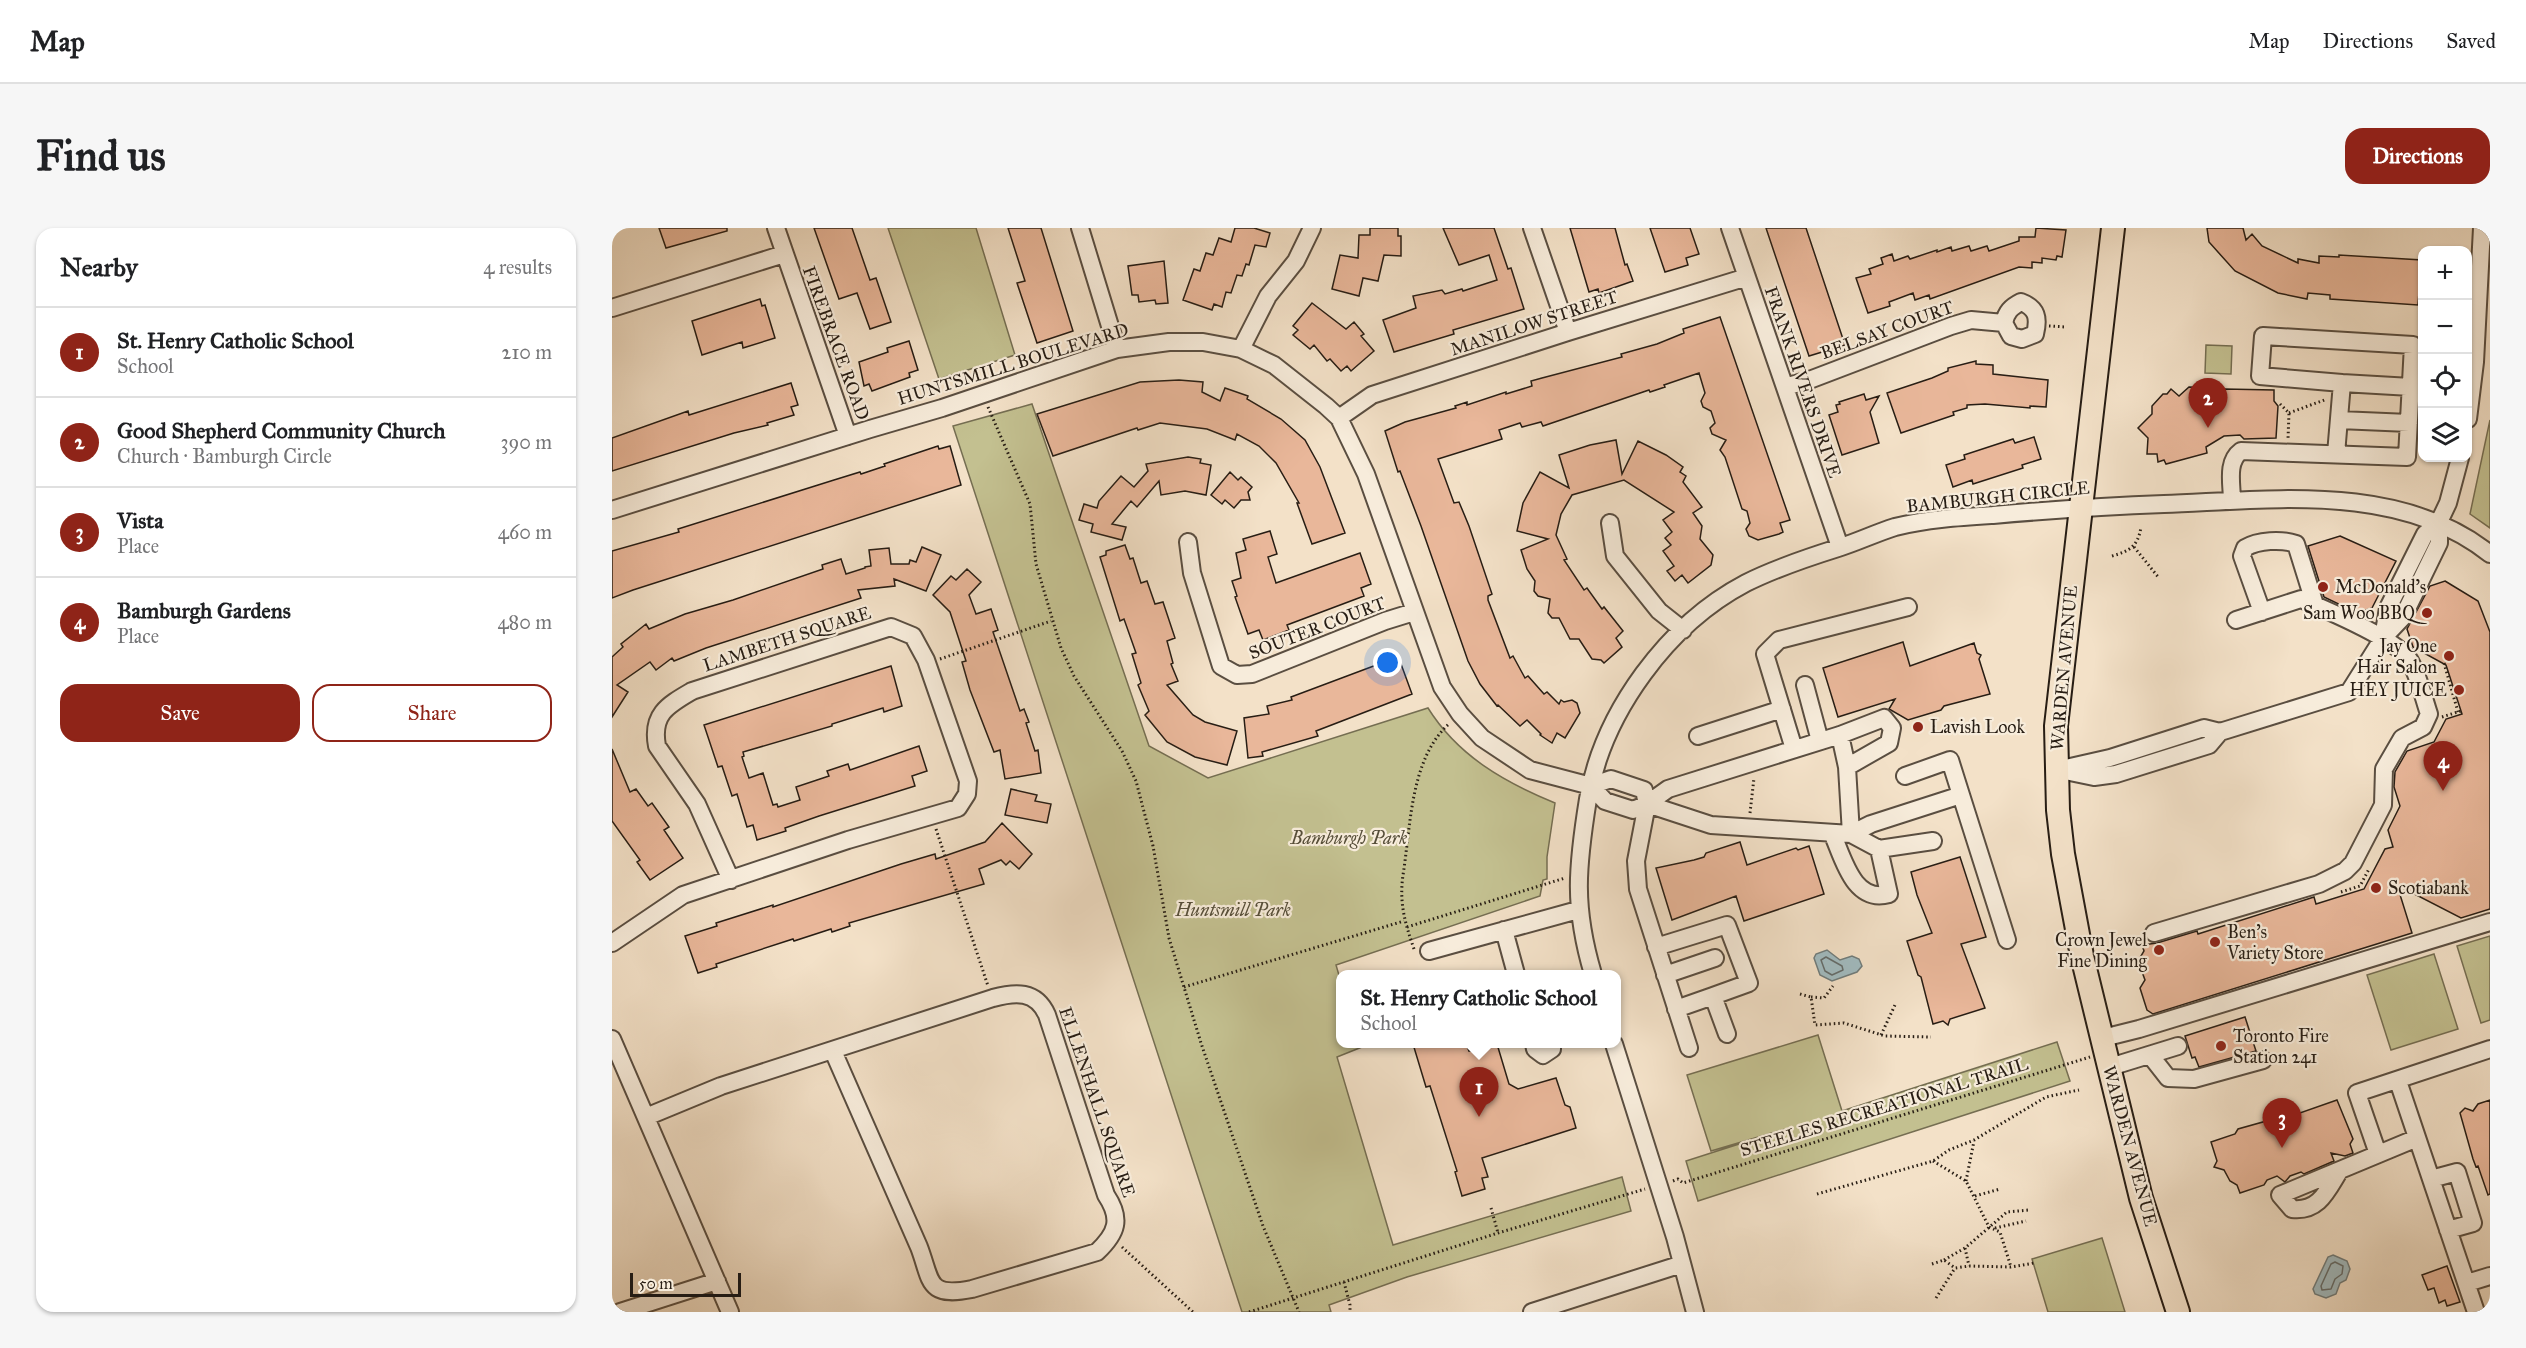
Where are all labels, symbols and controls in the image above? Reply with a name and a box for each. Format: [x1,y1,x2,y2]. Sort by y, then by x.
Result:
text: Map [30,24,85,59]
text: Map [2249,28,2290,54]
text: Directions [2323,28,2413,54]
text: Saved [2446,28,2496,54]
button: Directions [2345,128,2490,184]
text: Find us [36,130,166,182]
map controls [2418,246,2472,462]
button: + [2418,246,2472,300]
text: Nearby [60,251,138,283]
text: 4 results [483,255,552,279]
street label: FIREBRACE ROAD [798,263,874,423]
street label: FRANK RIVERS DRIVE [1760,283,1846,481]
street label: MANILOW STREET [1447,286,1621,360]
street label: BELSAY COURT [1817,296,1957,364]
button: − [2418,300,2472,354]
street label: HUNTSMILL BOULEVARD [895,318,1131,410]
text: St. Henry Catholic School [117,327,354,354]
text: 1 [76,340,83,364]
text: 210 m [502,340,552,364]
text: School [117,354,174,378]
button: locate [2418,354,2472,408]
pin: 2 [2188,378,2228,428]
button: layers [2418,408,2472,462]
text: Good Shepherd Community Church [117,417,445,444]
text: 2 [75,430,84,454]
text: 390 m [501,430,552,454]
text: Church · Bamburgh Circle [117,444,332,468]
street label: BAMBURGH CIRCLE [1905,476,2091,518]
text: Vista [117,507,163,534]
text: 3 [76,520,84,544]
text: 460 m [498,520,552,544]
text: Place [117,534,159,558]
place label: McDonald's [2335,576,2426,598]
marker: McDonald's [2316,580,2330,594]
street label: WARDEN AVENUE [2046,584,2082,751]
street label: SOUTER COURT [1246,592,1388,664]
text: Bamburgh Gardens [117,597,291,624]
street label: LAMBETH SQUARE [700,601,874,677]
place label: Sam Woo BBQ [2303,602,2427,624]
marker: Sam Woo BBQ [2420,606,2434,620]
text: 4 [74,610,85,634]
text: 480 m [497,610,552,634]
text: Place [117,624,159,648]
place label: Jay One Hair Salon [2357,635,2437,678]
your location [1373,648,1402,677]
marker: Jay One Hair Salon [2442,649,2456,663]
place label: HEY JUICE [2349,679,2447,702]
marker: HEY JUICE [2452,683,2466,697]
button: Save [60,684,300,742]
button: Share [312,684,552,742]
place label: Lavish Look [1930,716,2025,738]
marker: Lavish Look [1911,720,1925,734]
pin: 4 [2424,742,2462,791]
park label: Bamburgh Park [1290,827,1407,849]
place label: Scotiabank [2388,877,2469,899]
marker: Scotiabank [2369,881,2383,895]
park label: Huntsmill Park [1174,899,1291,921]
place label: Ben's Variety Store [2226,921,2324,964]
place label: Crown Jewel Fine Dining [2055,929,2148,973]
marker: Ben's Variety Store [2208,935,2222,949]
marker: Crown Jewel Fine Dining [2152,943,2166,957]
popup [1336,970,1621,1048]
text: St. Henry Catholic School [1360,984,1597,1011]
street label: ELLENHALL SQUARE [1054,1004,1140,1200]
text: School [1360,1011,1417,1035]
place label: Toronto Fire Station 241 [2233,1025,2329,1068]
marker: Toronto Fire Station 241 [2214,1039,2228,1053]
street label: STEELES RECREATIONAL TRAIL [1737,1052,2031,1161]
street label: WARDEN AVENUE [2098,1063,2162,1229]
pin: 1 [1460,1068,1498,1117]
pin: 3 [2262,1098,2302,1148]
scale bar [630,1270,741,1298]
text: 50 m [639,1274,673,1293]

